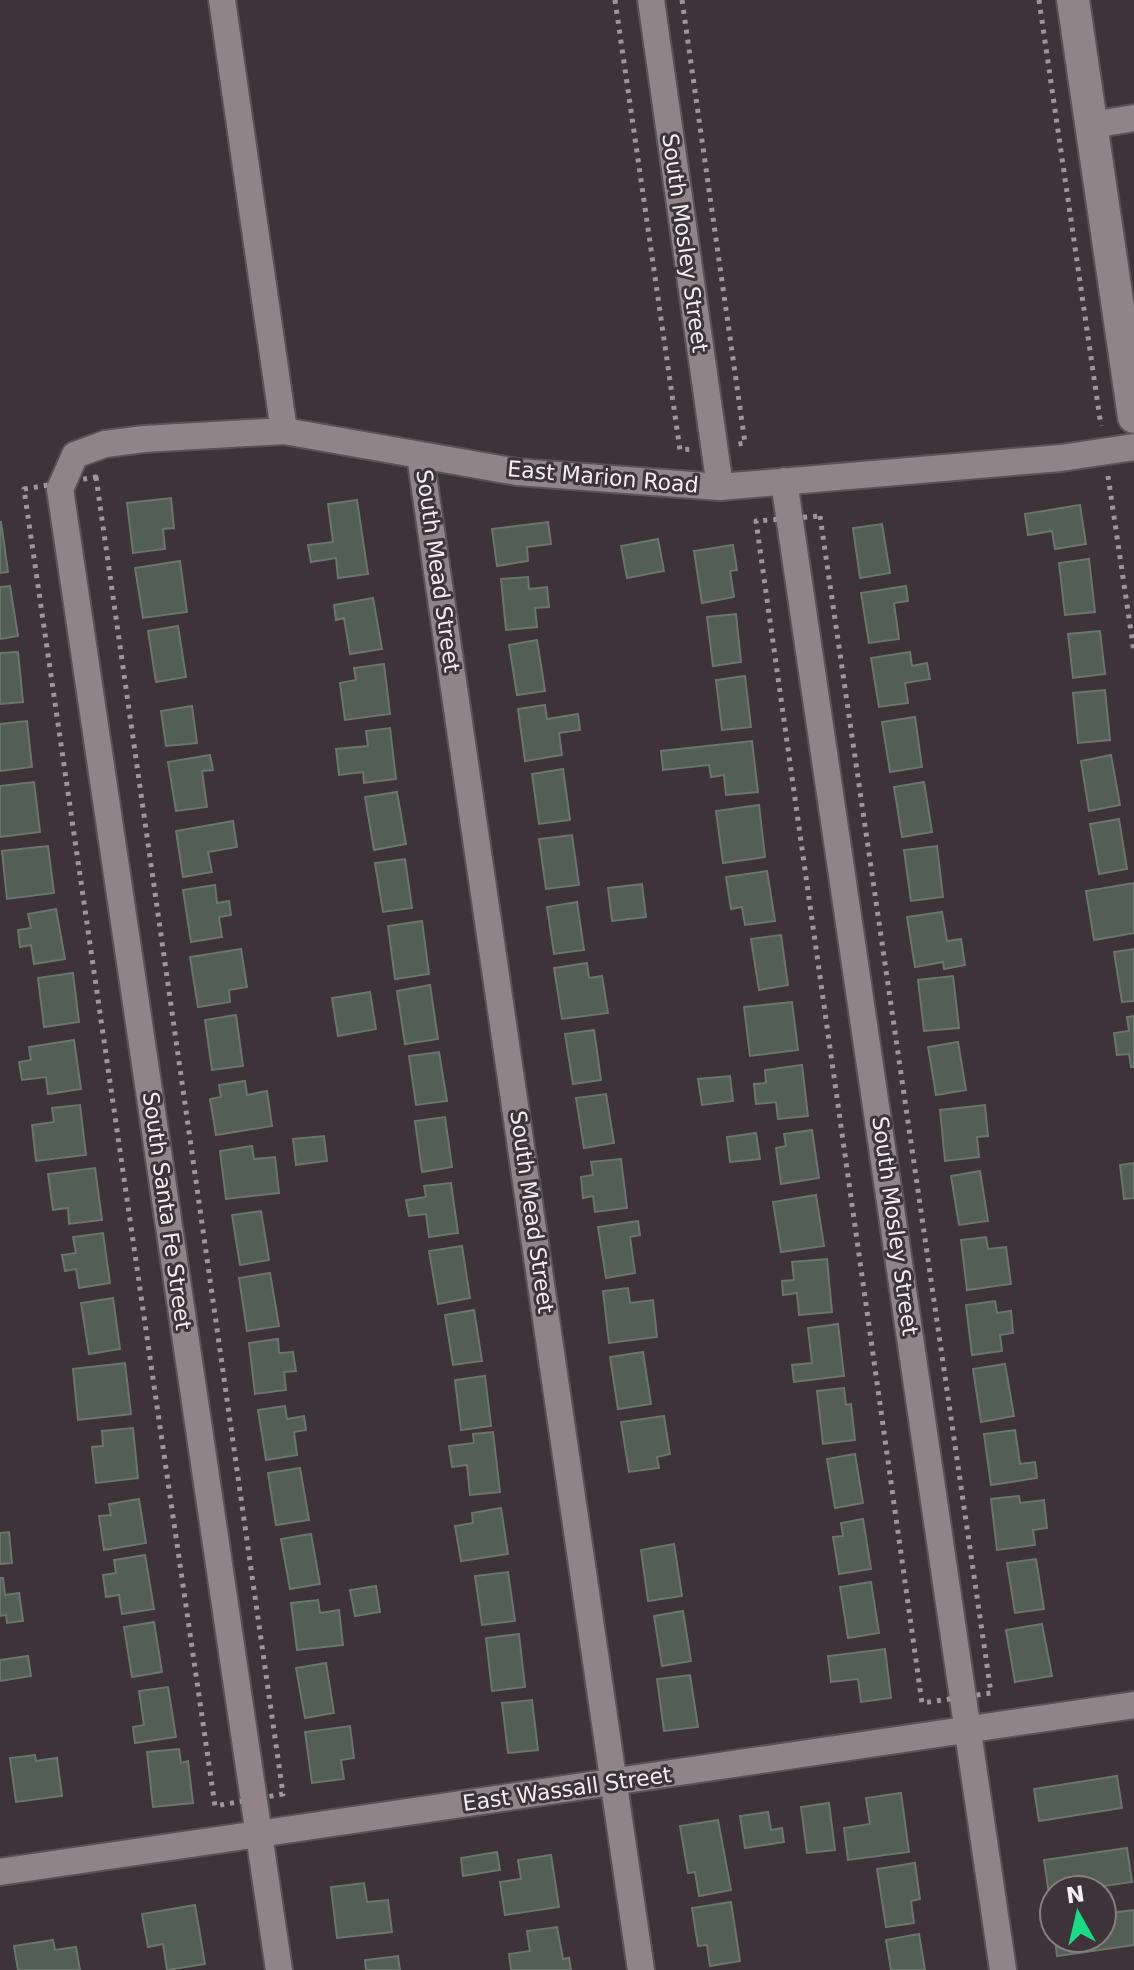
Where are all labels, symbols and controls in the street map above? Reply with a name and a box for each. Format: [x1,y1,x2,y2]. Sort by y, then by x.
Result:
street label: South Mosley Street [657,132,713,355]
street label: East Marion Road [506,456,700,498]
street label: South Mead Street [411,468,465,674]
street label: South Santa Fe Street [138,1090,196,1332]
street label: South Mead Street [505,1109,559,1315]
street label: South Mosley Street [867,1115,923,1338]
street label: East Wassall Street [461,1762,673,1816]
north arrow [1038,1874,1118,1954]
text: N [1064,1881,1086,1908]

